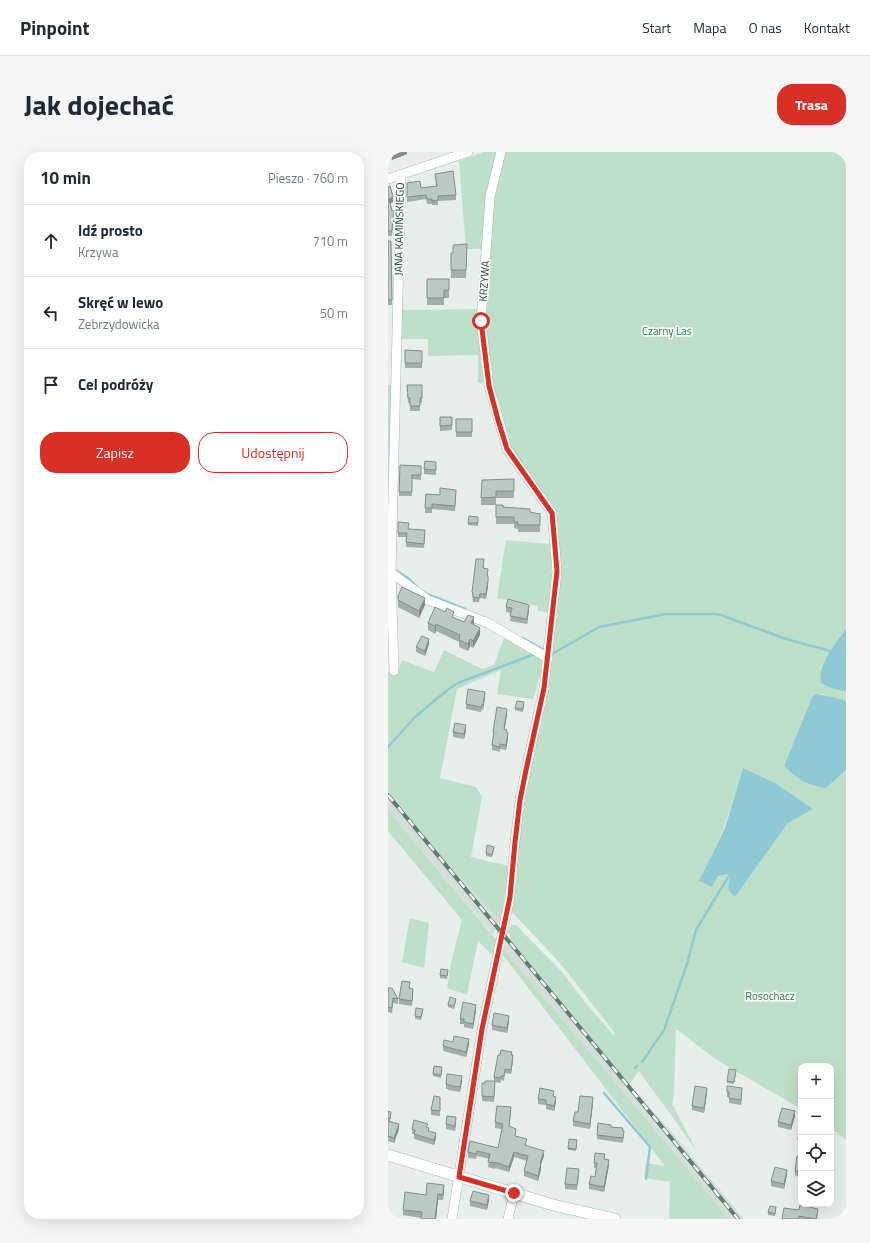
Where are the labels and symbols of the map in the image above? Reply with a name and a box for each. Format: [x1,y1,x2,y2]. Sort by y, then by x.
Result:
street label: JANA KAMIŃSKIEGO [390,182,408,276]
street label: KRZYWA [475,260,493,302]
route start [472,312,490,330]
park label: Czarny Las [642,323,692,339]
park label: Rosochacz [745,988,795,1004]
route end [505,1184,523,1202]

